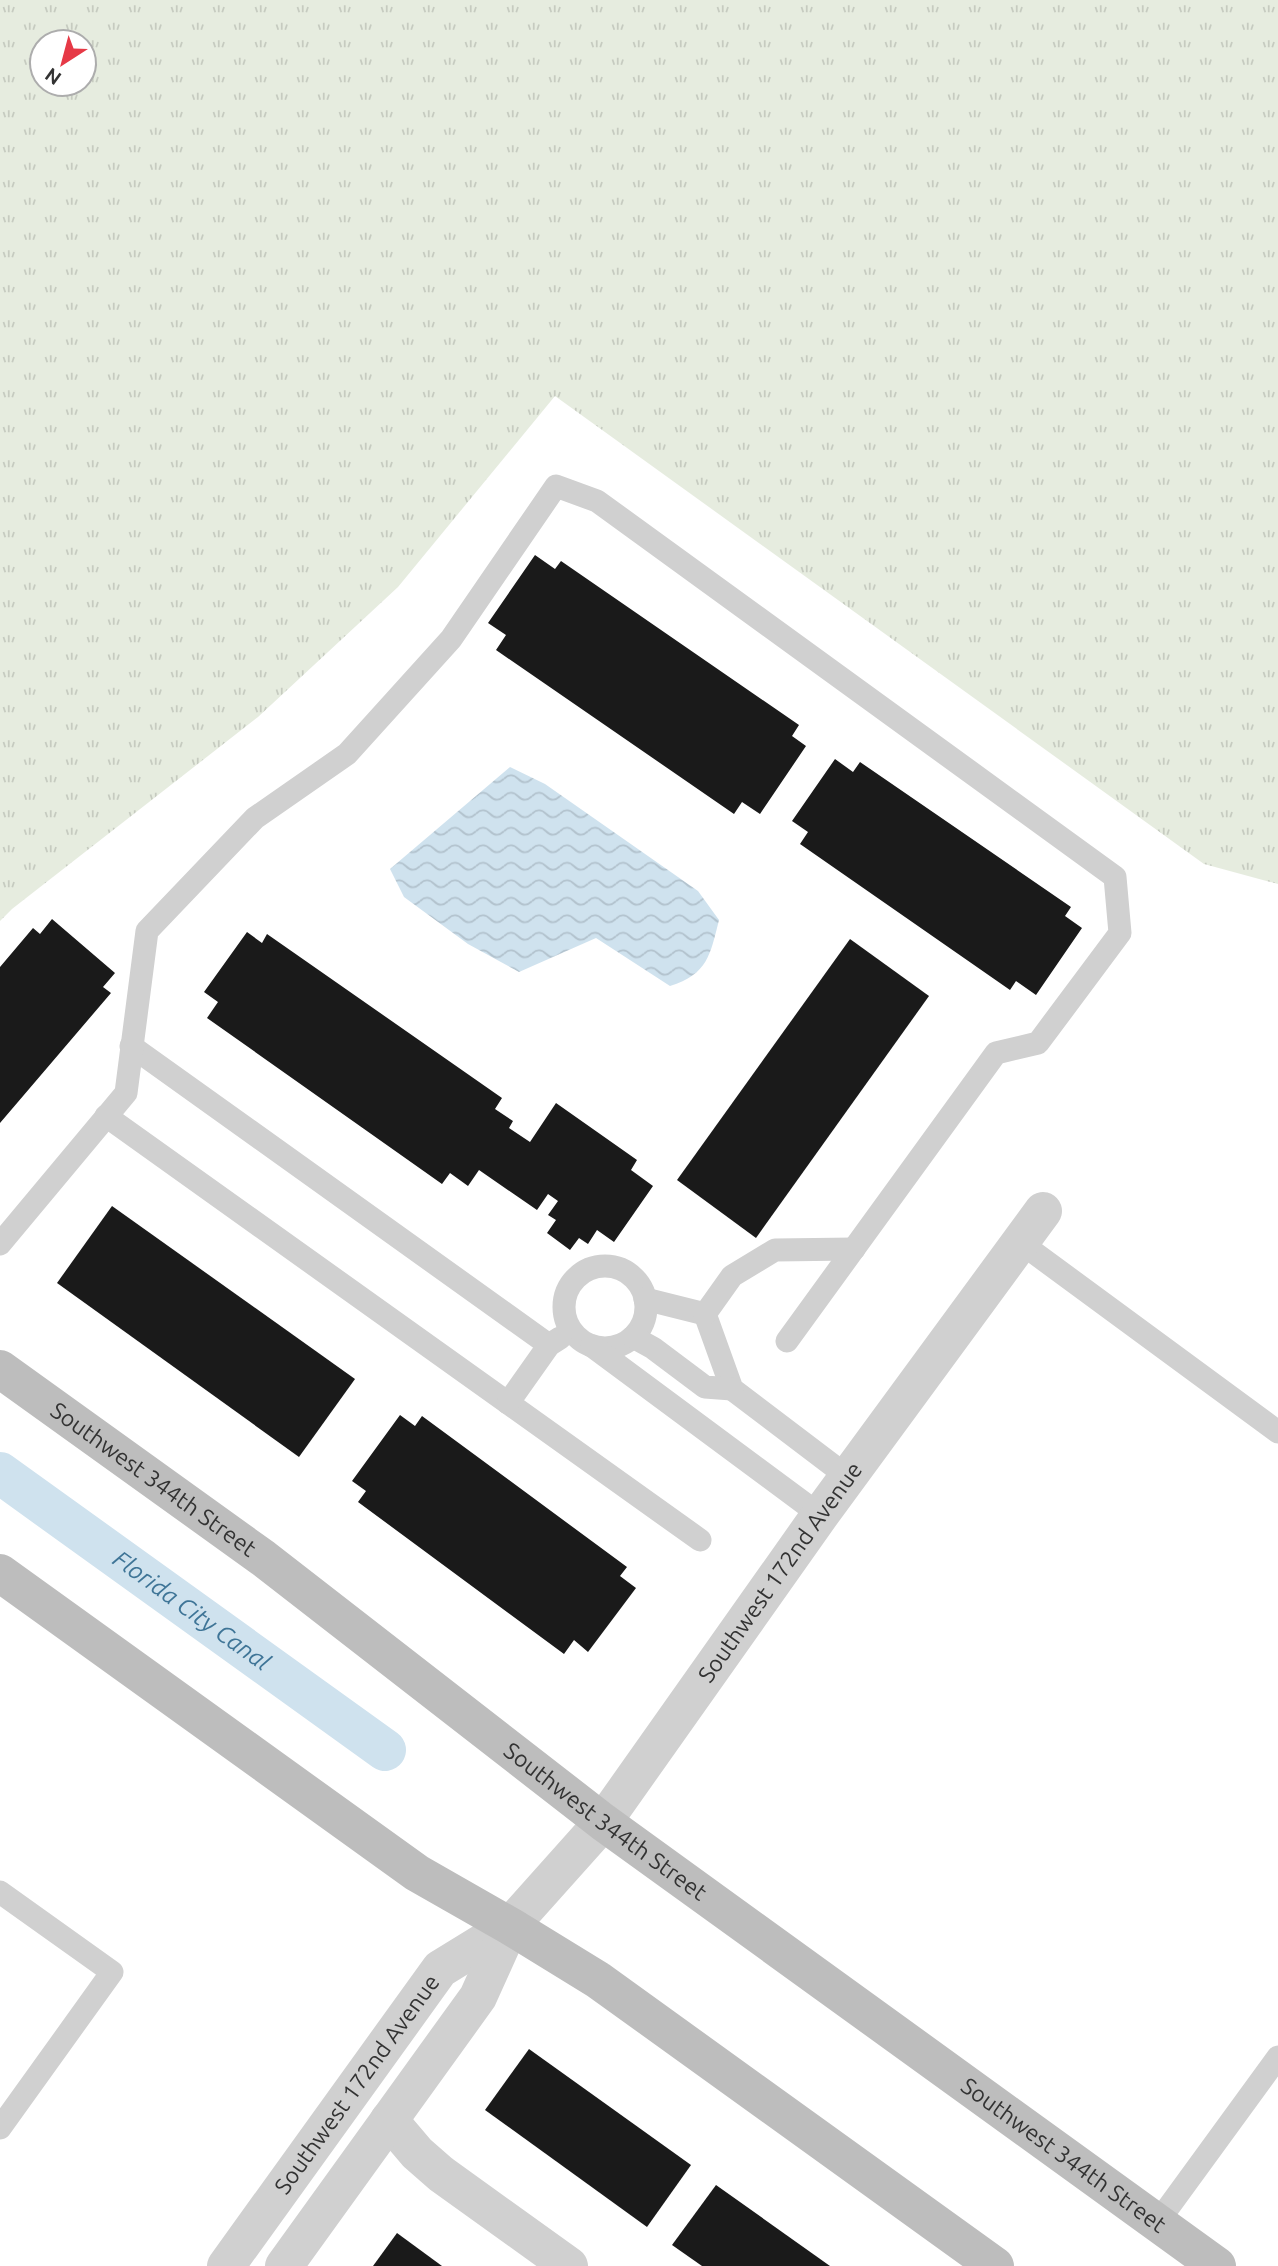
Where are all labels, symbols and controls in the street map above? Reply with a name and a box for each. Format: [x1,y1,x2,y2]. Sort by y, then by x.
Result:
north arrow [28,28,98,98]
text: N [41,64,65,90]
street label: Southwest 344th Street [46,1397,261,1561]
street label: Southwest 172nd Avenue [693,1457,867,1687]
water label: Florida City Canal [108,1545,276,1676]
street label: Southwest 344th Street [500,1737,712,1905]
street label: Southwest 172nd Avenue [269,1970,444,2198]
street label: Southwest 344th Street [957,2073,1171,2237]

